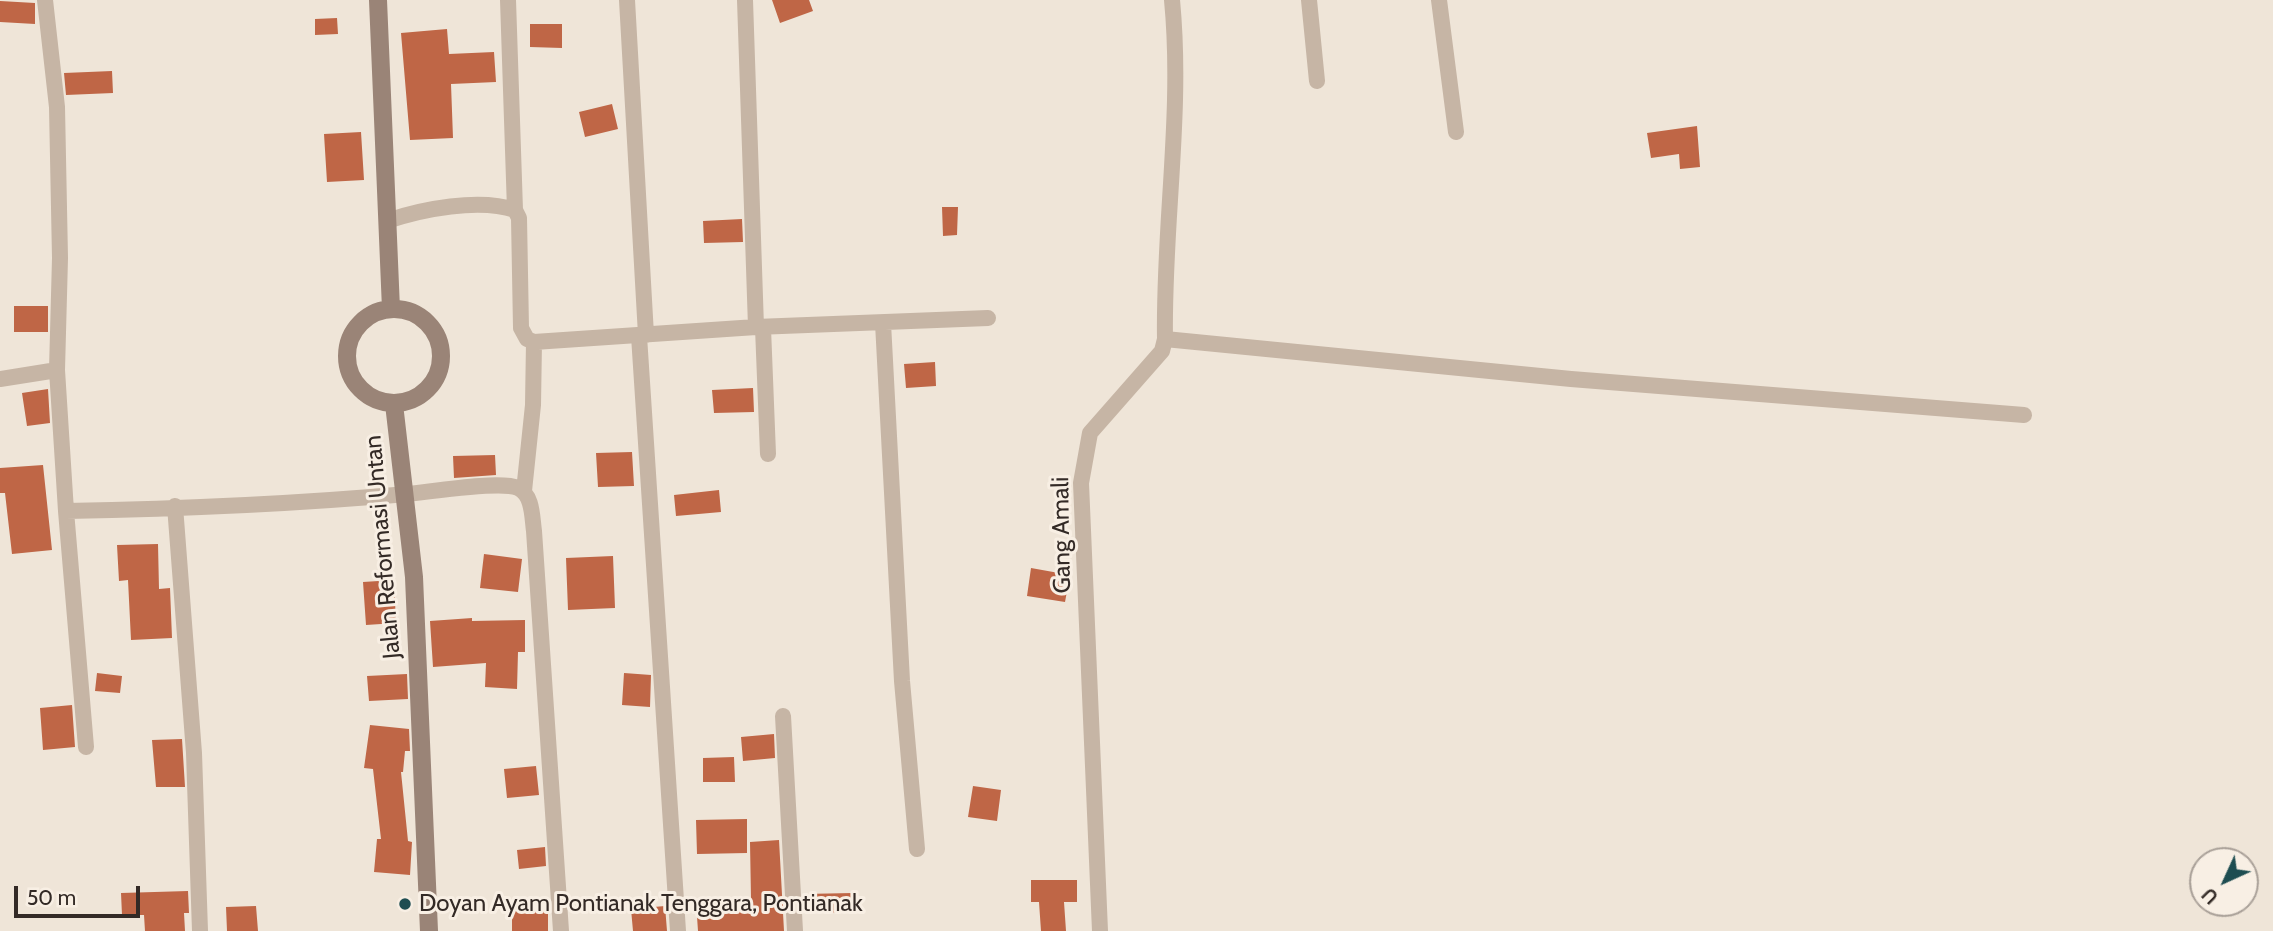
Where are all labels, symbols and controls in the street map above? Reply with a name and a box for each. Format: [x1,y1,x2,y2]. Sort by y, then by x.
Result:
street label: Jalan Reformasi Untan [359,434,407,660]
street label: Gang Amali [1047,476,1077,594]
north arrow [2189,847,2259,917]
scale bar [18,872,144,916]
text: U [2197,883,2223,909]
text: 50 m [27,885,76,910]
place label: Doyan Ayam Pontianak Tenggara, Pontianak [419,890,863,918]
marker: Doyan Ayam Pontianak Tenggara, Pontianak [397,896,413,912]

